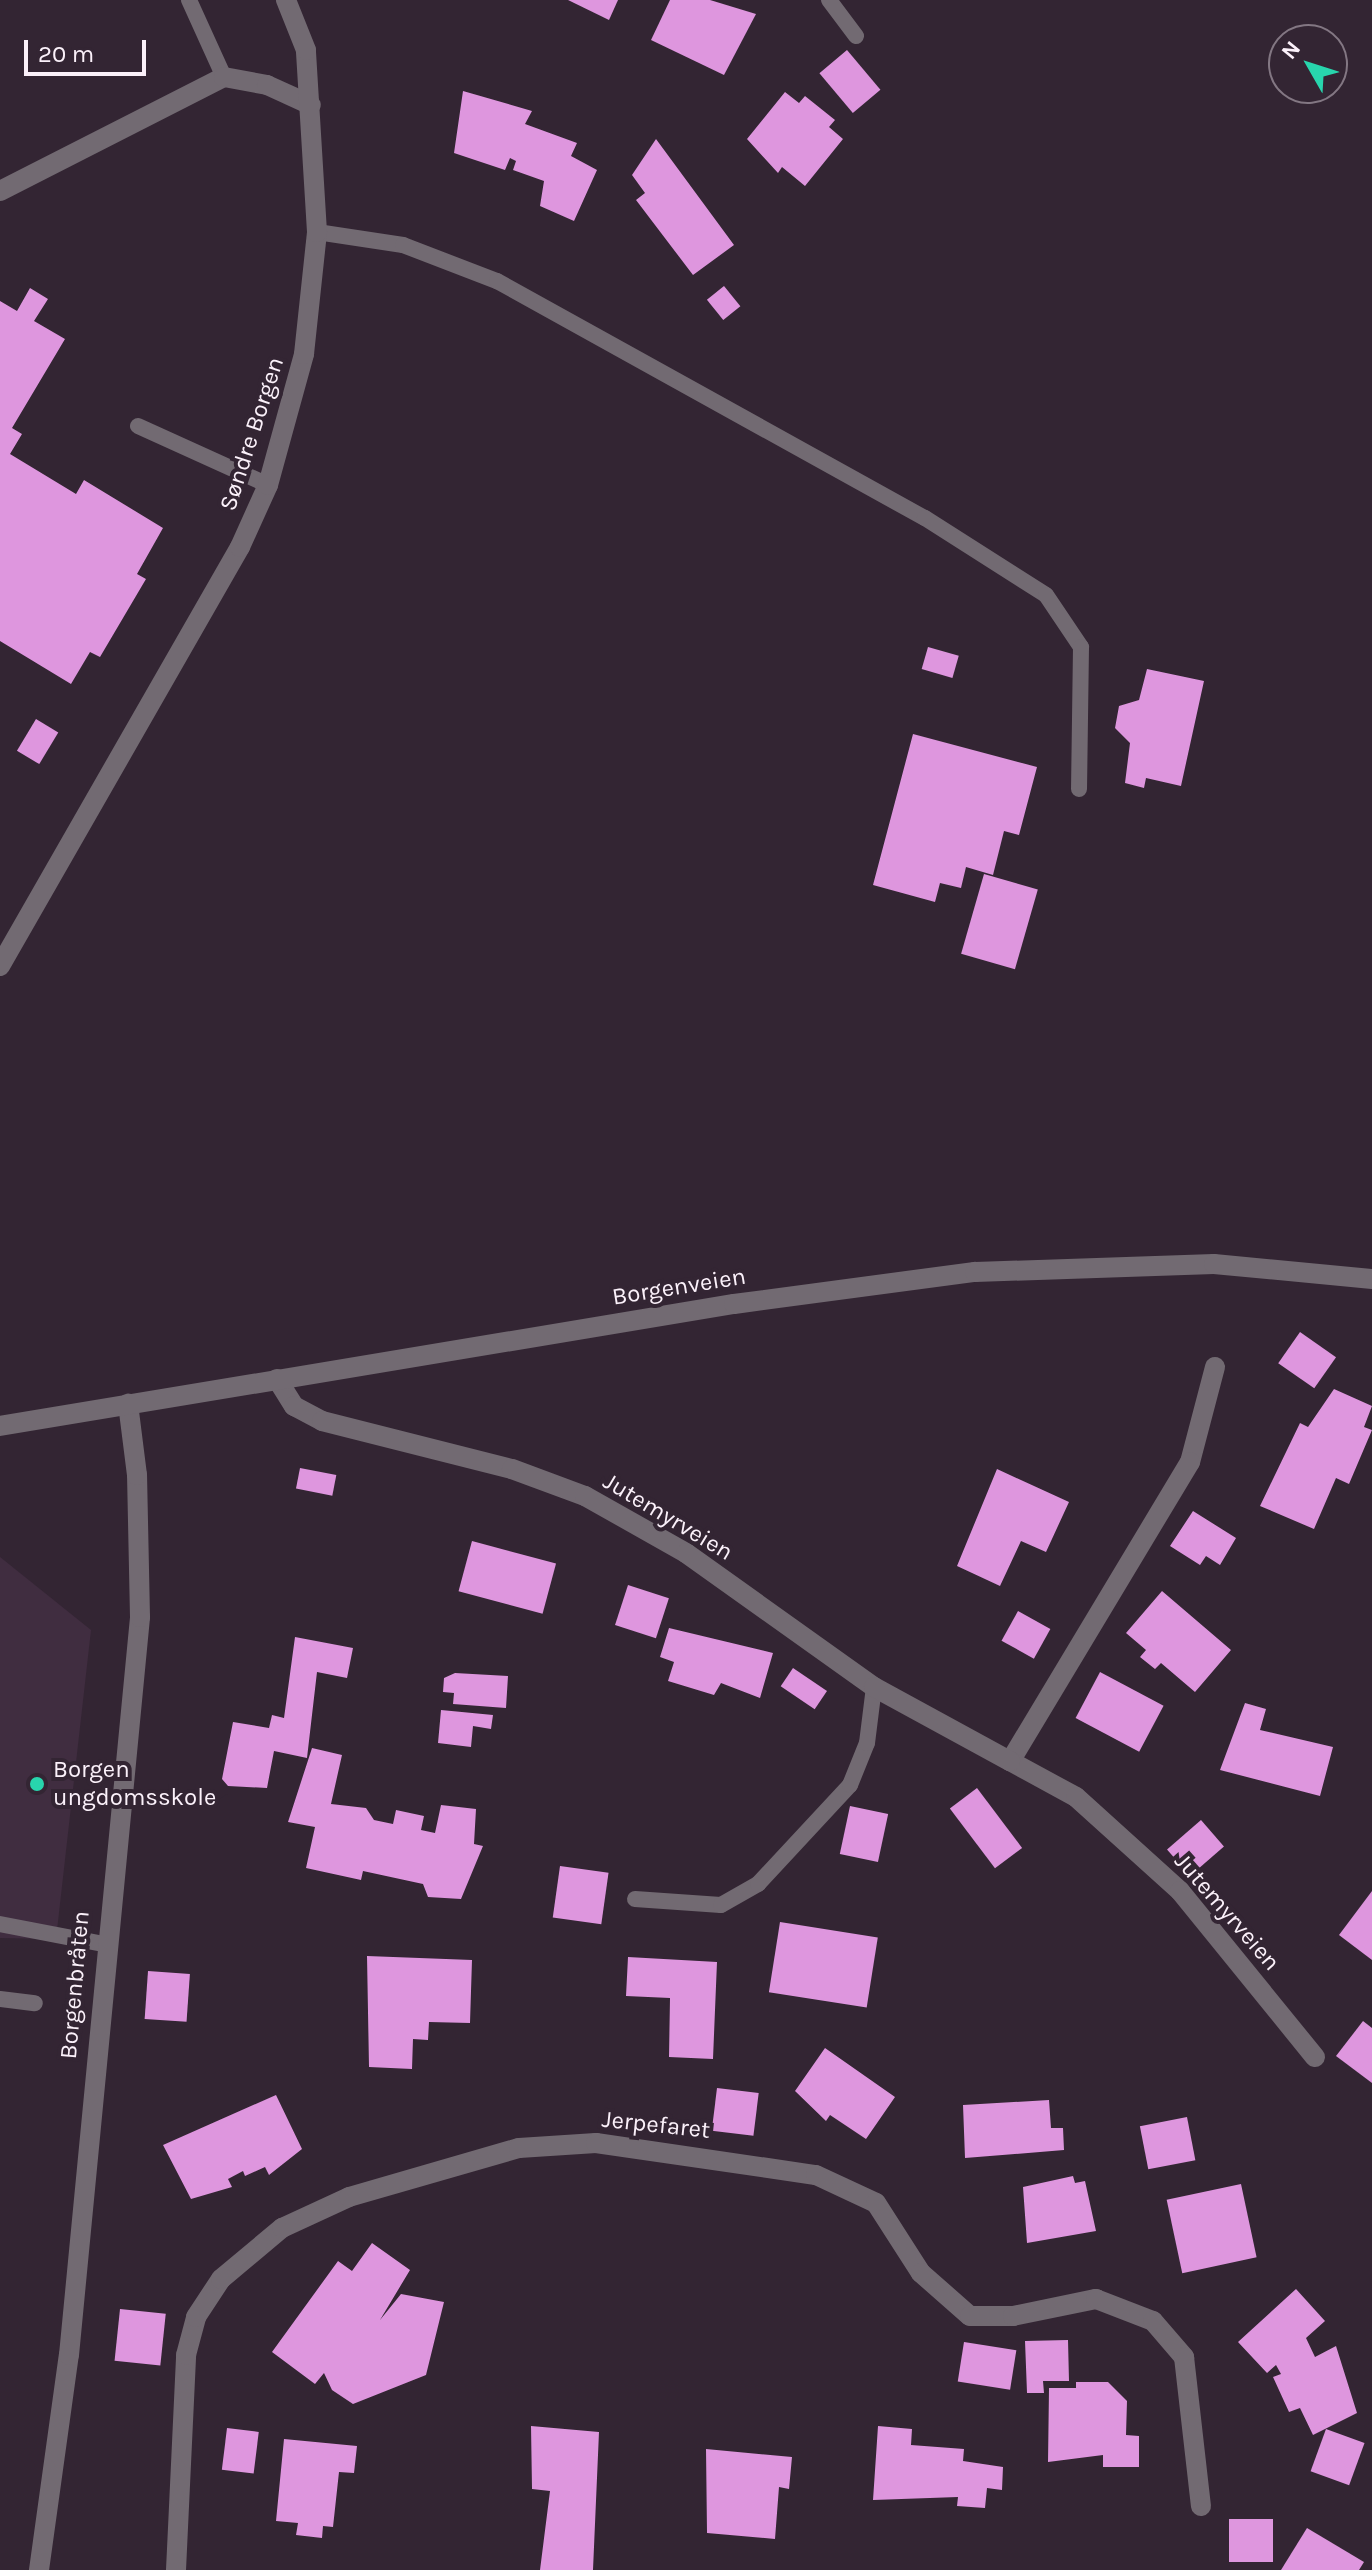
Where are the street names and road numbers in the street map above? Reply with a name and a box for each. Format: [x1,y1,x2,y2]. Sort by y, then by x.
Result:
street label: Søndre Borgen [214,354,290,514]
street label: Borgenveien [610,1262,748,1312]
street label: Jutemyrveien [598,1467,738,1567]
street label: Jutemyrveien [1168,1847,1286,1977]
street label: Borgenbråten [54,1910,96,2060]
street label: Jerpefaret [601,2105,711,2145]

